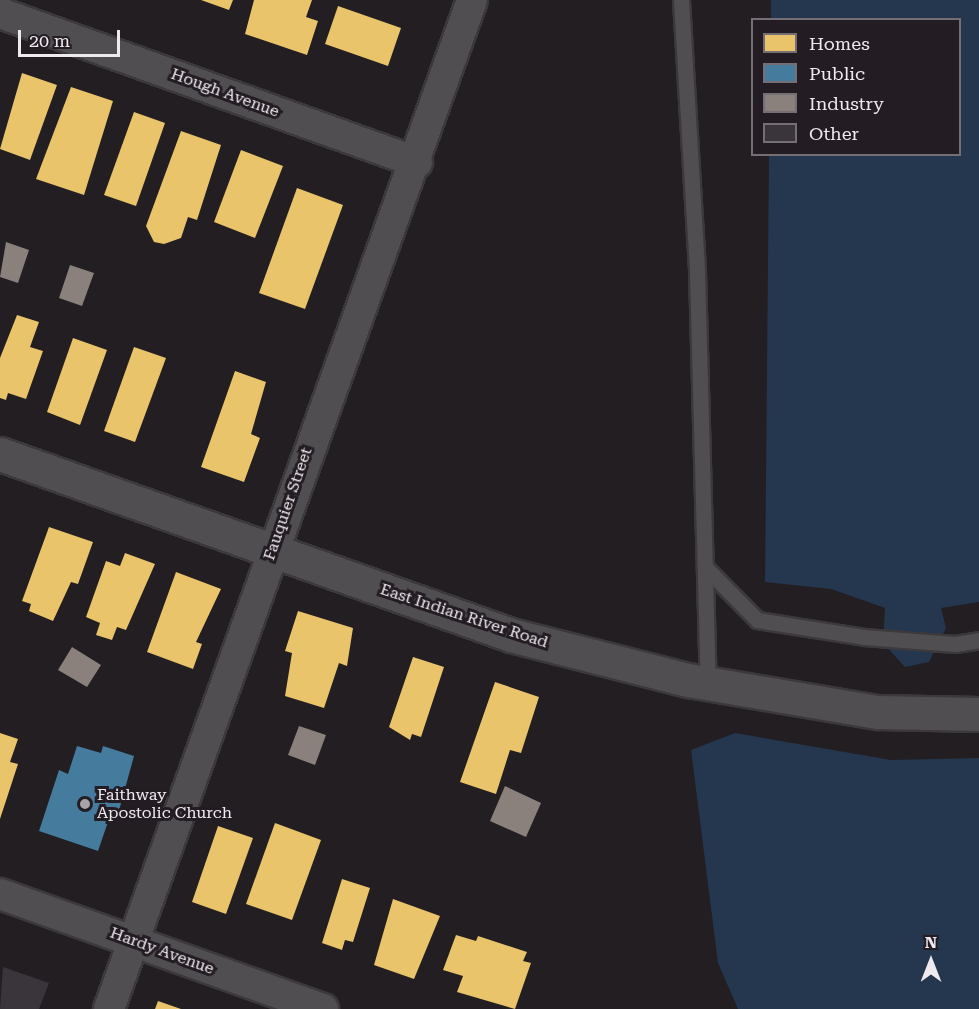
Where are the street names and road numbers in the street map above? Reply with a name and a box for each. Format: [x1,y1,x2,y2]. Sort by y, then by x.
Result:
street label: Hough Avenue [168,65,282,121]
street label: Fauquier Street [260,445,316,563]
street label: East Indian River Road [378,580,550,652]
street label: Hardy Avenue [107,923,217,979]

